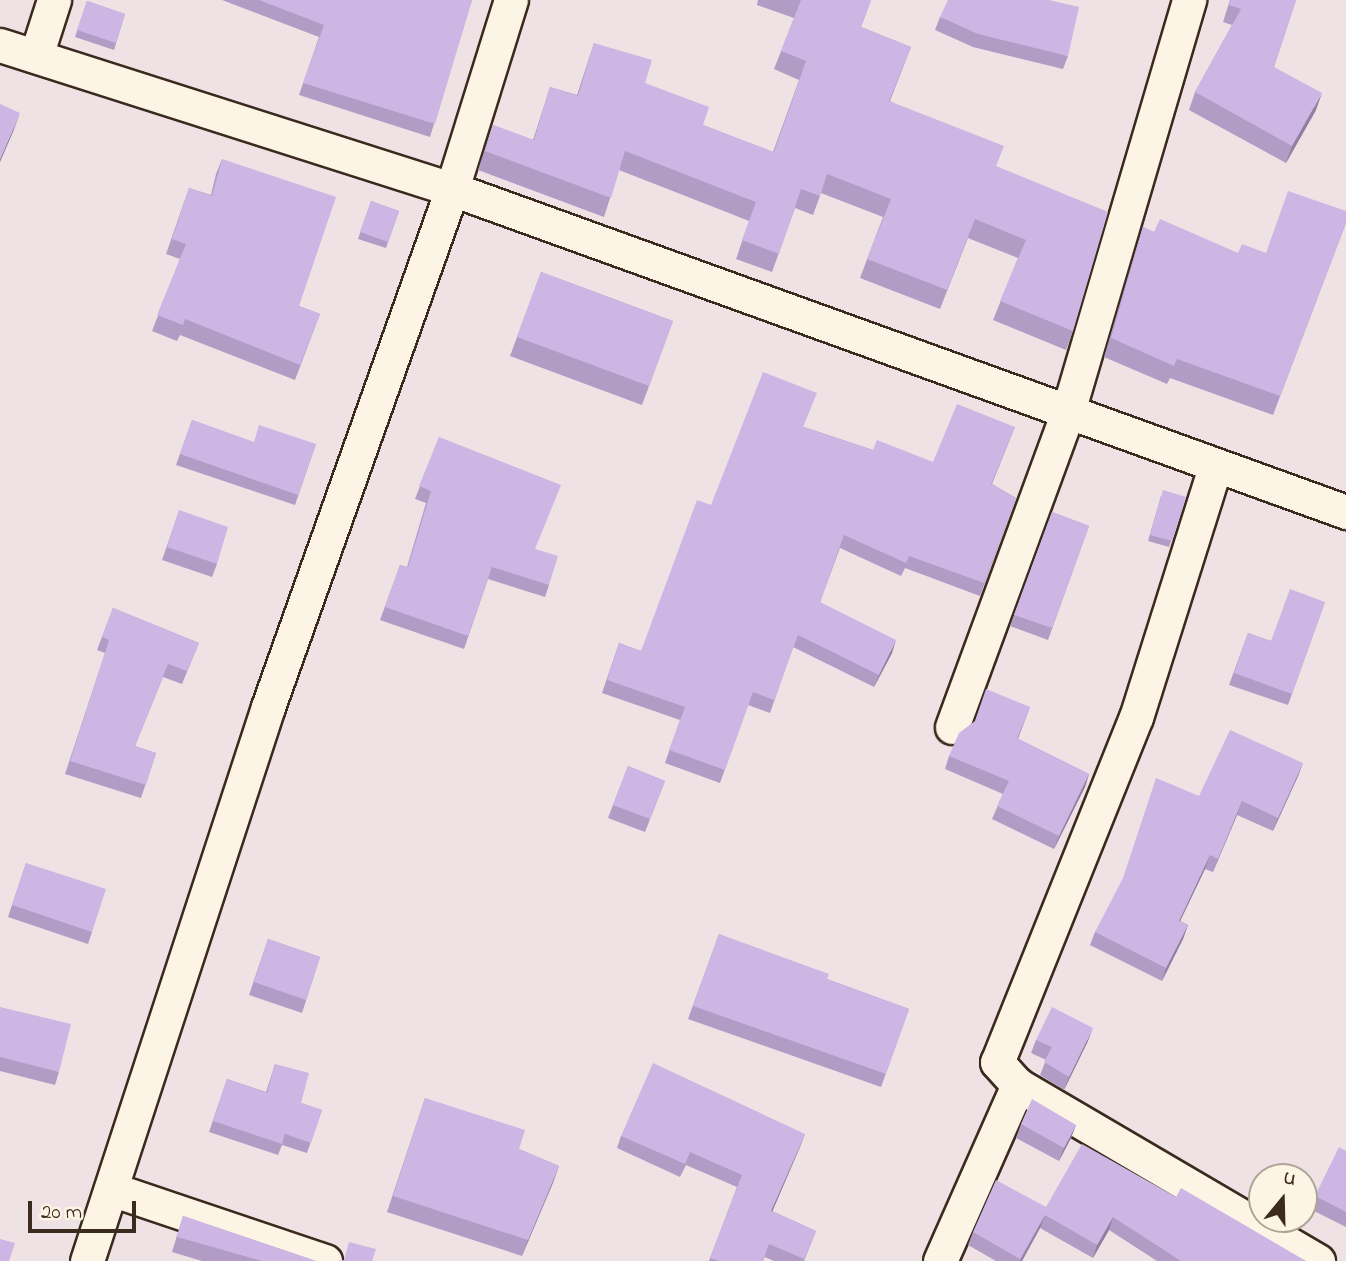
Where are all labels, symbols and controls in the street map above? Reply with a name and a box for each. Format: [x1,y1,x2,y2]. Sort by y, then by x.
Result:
north arrow [1248,1163,1318,1233]
text: U [1279,1165,1299,1194]
scale bar [32,1188,140,1232]
text: 20 m [41,1198,82,1228]

